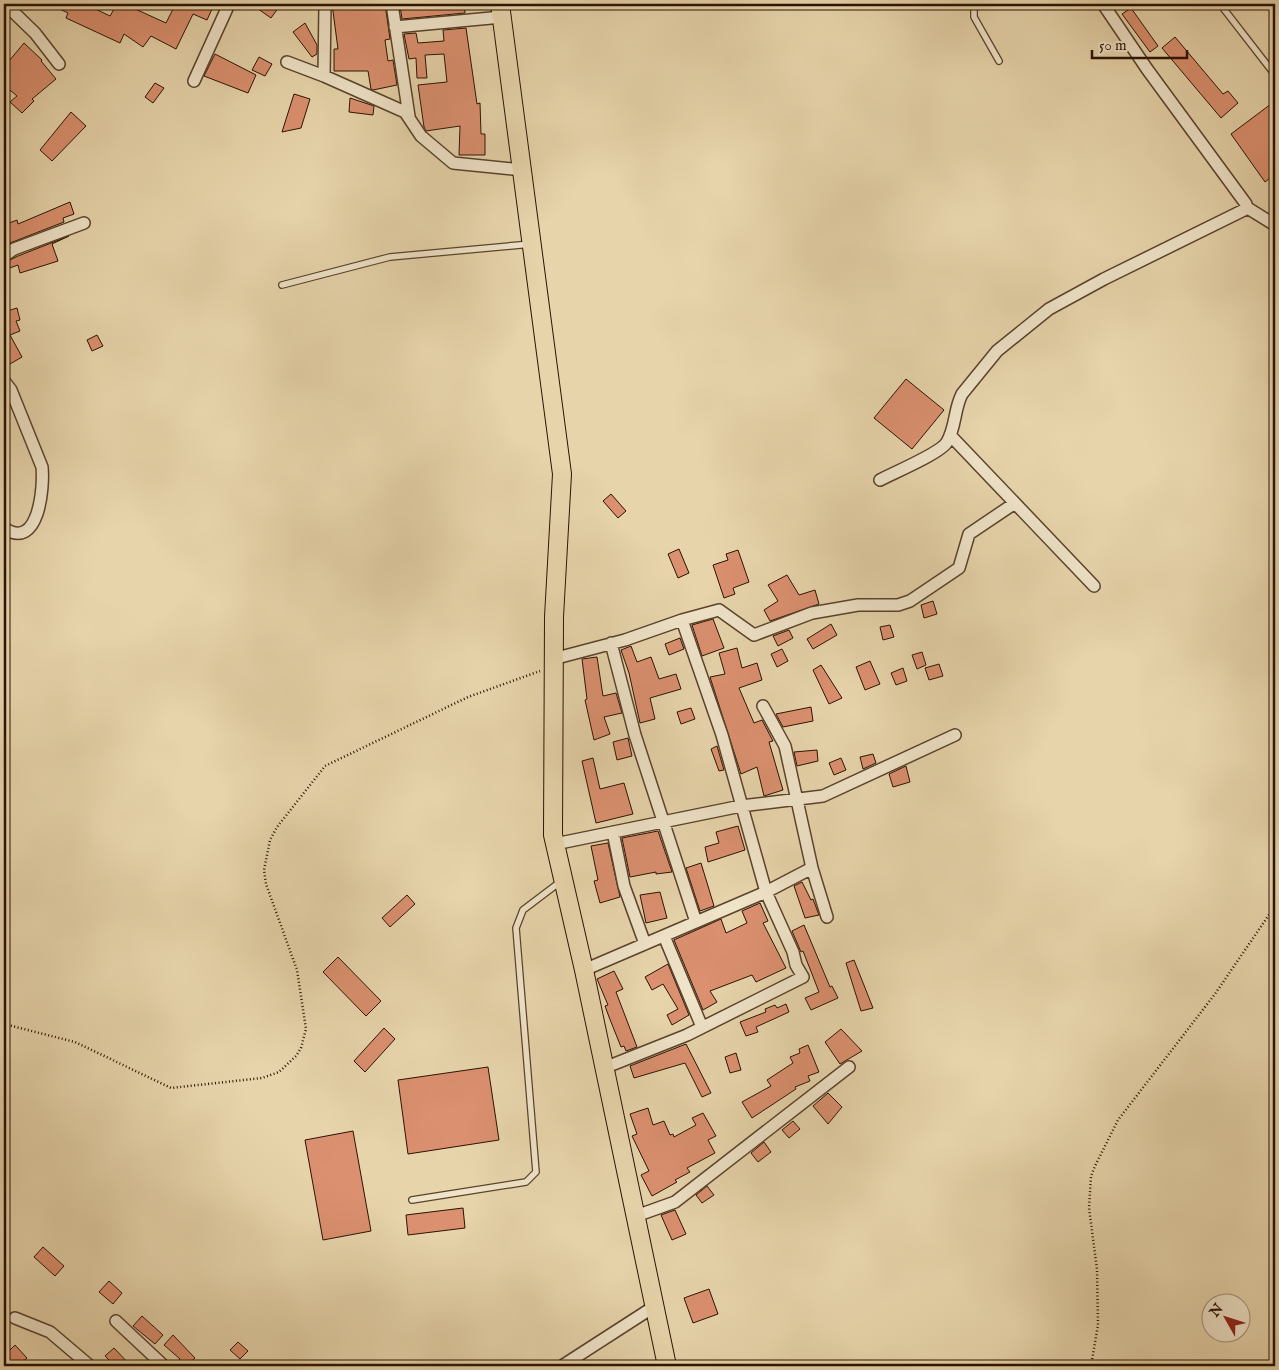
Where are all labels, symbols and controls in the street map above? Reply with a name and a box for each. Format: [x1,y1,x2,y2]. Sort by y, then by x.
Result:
scale bar [1092,28,1186,60]
text: 50 m [1099,36,1127,55]
north arrow [1202,1292,1252,1342]
text: N [1205,1300,1227,1322]

